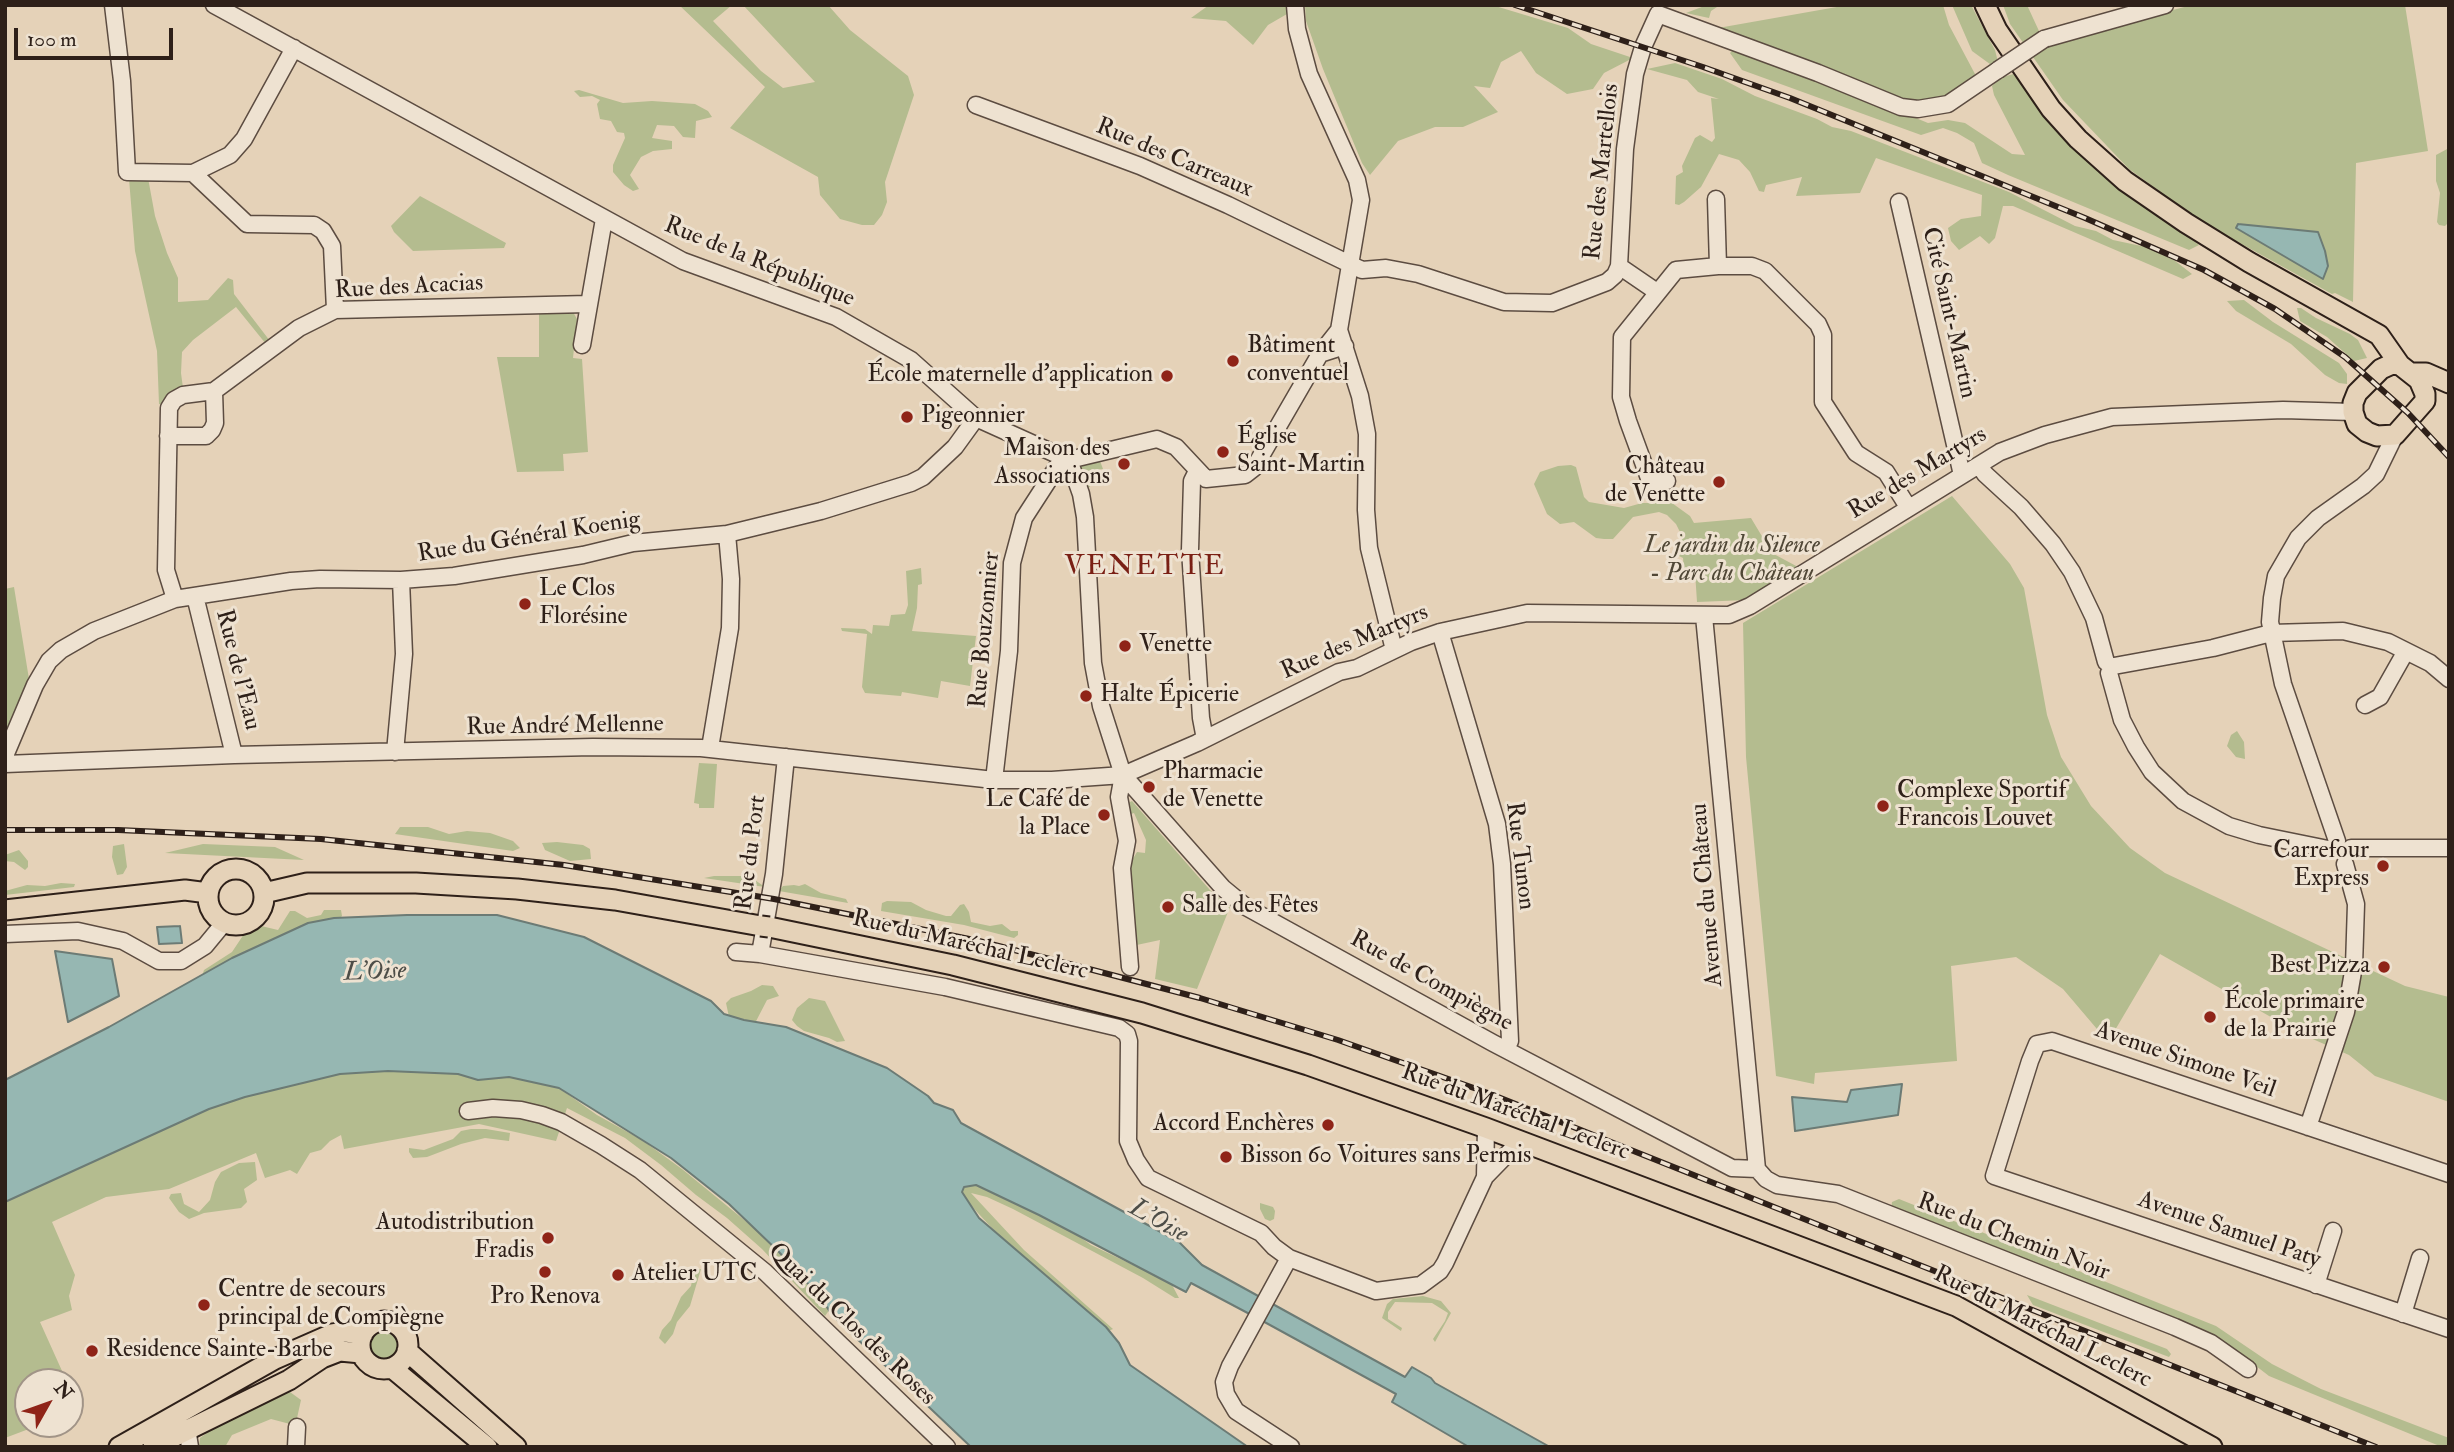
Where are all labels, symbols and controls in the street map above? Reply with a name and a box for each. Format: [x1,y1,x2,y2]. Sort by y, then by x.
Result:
scale bar [18,14,177,58]
text: 100 m [27,26,77,53]
street label: Rue des Martellois [1579,82,1627,262]
street label: Rue des Carreaux [1091,113,1257,205]
street label: Rue de la République [660,212,858,314]
street label: Cité Saint-Martin [1914,225,1982,401]
street label: Rue des Acacias [334,270,484,306]
place label: Bâtiment conventuel [1247,333,1349,389]
marker: Bâtiment conventuel [1225,353,1241,369]
place label: École maternelle d'application [867,362,1153,390]
marker: École maternelle d'application [1159,368,1175,384]
place label: Pigeonnier [921,403,1025,431]
marker: Pigeonnier [899,409,915,425]
street label: Rue des Martyrs [1843,421,1993,527]
place label: Église Saint-Martin [1237,424,1365,480]
place label: Maison des Associations [995,436,1110,492]
marker: Église Saint-Martin [1215,444,1231,460]
place label: Château de Venette [1605,454,1705,510]
marker: Maison des Associations [1116,456,1132,472]
marker: Château de Venette [1711,474,1727,490]
street label: Rue du Général Koenig [416,506,642,570]
park label: Le jardin du Silence - Parc du Château [1644,533,1820,589]
street label: Rue Bouzonnier [965,550,1007,710]
district label: VENETTE [1065,551,1225,585]
place label: Le Clos Florésine [539,576,628,632]
marker: Le Clos Florésine [517,596,533,612]
street label: Rue des Martyrs [1277,599,1433,687]
street label: Rue de l'Eau [208,607,266,733]
place label: Venette [1139,632,1212,660]
marker: Venette [1117,638,1133,654]
place label: Halte Épicerie [1100,682,1239,710]
marker: Halte Épicerie [1078,688,1094,704]
street label: Rue André Mellenne [466,711,664,743]
place label: Pharmacie de Venette [1163,759,1263,815]
place label: Complexe Sportif Francois Louvet [1897,778,2066,834]
marker: Pharmacie de Venette [1141,779,1157,795]
place label: Le Café de la Place [986,787,1090,843]
street label: Rue du Port [731,794,773,912]
marker: Complexe Sportif Francois Louvet [1875,798,1891,814]
street label: Rue Tunon [1498,800,1540,912]
street label: Avenue du Château [1686,802,1730,988]
marker: Le Café de la Place [1096,807,1112,823]
place label: Carrefour Express [2273,838,2369,894]
marker: Carrefour Express [2375,858,2391,874]
place label: Salle des Fêtes [1182,893,1318,921]
marker: Salle des Fêtes [1160,899,1176,915]
street label: Rue du Maréchal Leclerc [850,905,1090,987]
street label: Rue de Compiègne [1345,925,1517,1039]
place label: Best Pizza [2270,953,2370,981]
water label: L'Oise [343,956,407,990]
marker: Best Pizza [2376,959,2392,975]
place label: École primaire de la Prairie [2224,989,2365,1045]
marker: École primaire de la Prairie [2202,1009,2218,1025]
street label: Avenue Simone Veil [2091,1017,2279,1105]
street label: Rue du Maréchal Leclerc [1397,1058,1633,1168]
place label: Accord Enchères [1153,1111,1314,1139]
marker: Accord Enchères [1320,1117,1336,1133]
place label: Bisson 60 Voitures sans Permis [1240,1143,1531,1171]
marker: Bisson 60 Voitures sans Permis [1218,1149,1234,1165]
street label: Avenue Samuel Paty [2134,1186,2324,1276]
street label: Rue du Chemin Noir [1913,1188,2113,1288]
water label: L'Oise [1123,1193,1193,1251]
place label: Autodistribution Fradis [376,1210,534,1266]
marker: Autodistribution Fradis [540,1230,556,1246]
street label: Quai du Clos des Roses [761,1238,941,1412]
place label: Atelier UTC [632,1261,757,1289]
street label: Rue du Maréchal Leclerc [1928,1261,2156,1395]
marker: Pro Renova [537,1264,553,1280]
marker: Atelier UTC [610,1267,626,1283]
place label: Centre de secours principal de Compiègne [218,1277,444,1333]
place label: Pro Renova [490,1284,600,1312]
marker: Centre de secours principal de Compiègne [196,1297,212,1313]
place label: Residence Sainte-Barbe [106,1337,333,1365]
marker: Residence Sainte-Barbe [84,1343,100,1359]
north arrow [14,1368,84,1438]
text: N [49,1377,78,1405]

